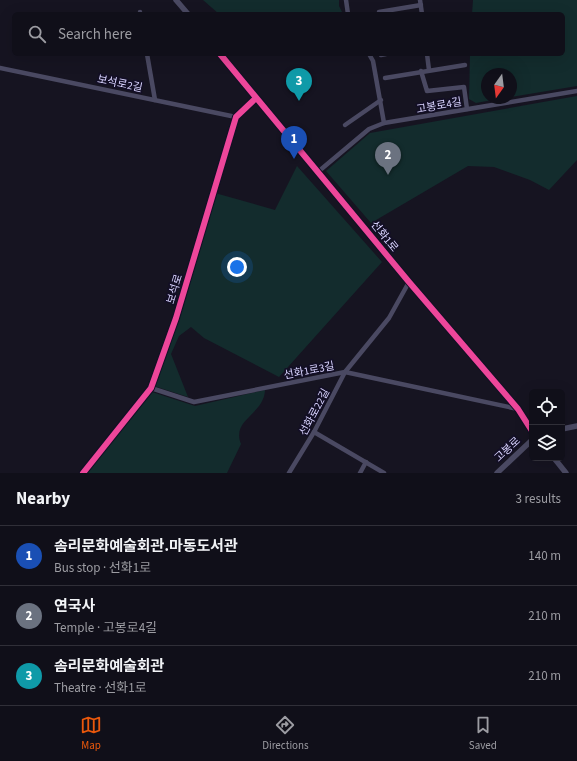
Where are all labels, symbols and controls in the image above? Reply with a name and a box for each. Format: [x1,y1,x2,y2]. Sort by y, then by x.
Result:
search box [12,12,565,56]
icon: search [26,23,48,45]
text: Search here [58,24,132,45]
pin: 3 [286,68,312,101]
north arrow [481,68,517,104]
street label: 보석로2길 [96,71,144,96]
street label: 고봉로4길 [415,94,463,117]
pin: 1 [281,126,307,159]
pin: 2 [375,142,401,175]
street label: 선화1로 [368,218,402,255]
your location [227,257,247,277]
street label: 보석로 [163,272,186,306]
street label: 선화1로3길 [282,358,336,383]
street label: 선화로22길 [296,386,333,438]
map controls [529,389,565,461]
button: locate [529,389,565,425]
button: layers [529,425,565,461]
street label: 고봉로 [491,434,524,465]
text: Nearby [16,487,70,511]
text: 3 results [516,490,561,508]
text: 솜리문화예술회관.마동도서관 [54,536,238,557]
text: 1 [26,547,32,565]
text: 140 m [528,547,561,565]
text: Bus stop · 선화1로 [54,559,151,577]
text: 연국사 [54,596,95,617]
text: 2 [26,607,32,625]
text: 210 m [528,607,561,625]
text: Temple · 고봉로4길 [54,619,157,637]
text: 솜리문화예술회관 [54,656,164,677]
text: 3 [26,667,32,685]
text: 210 m [528,667,561,685]
text: Theatre · 선화1로 [54,679,147,697]
tab: Map [80,714,102,753]
tab: Directions [262,714,309,753]
tab: Saved [469,714,497,753]

